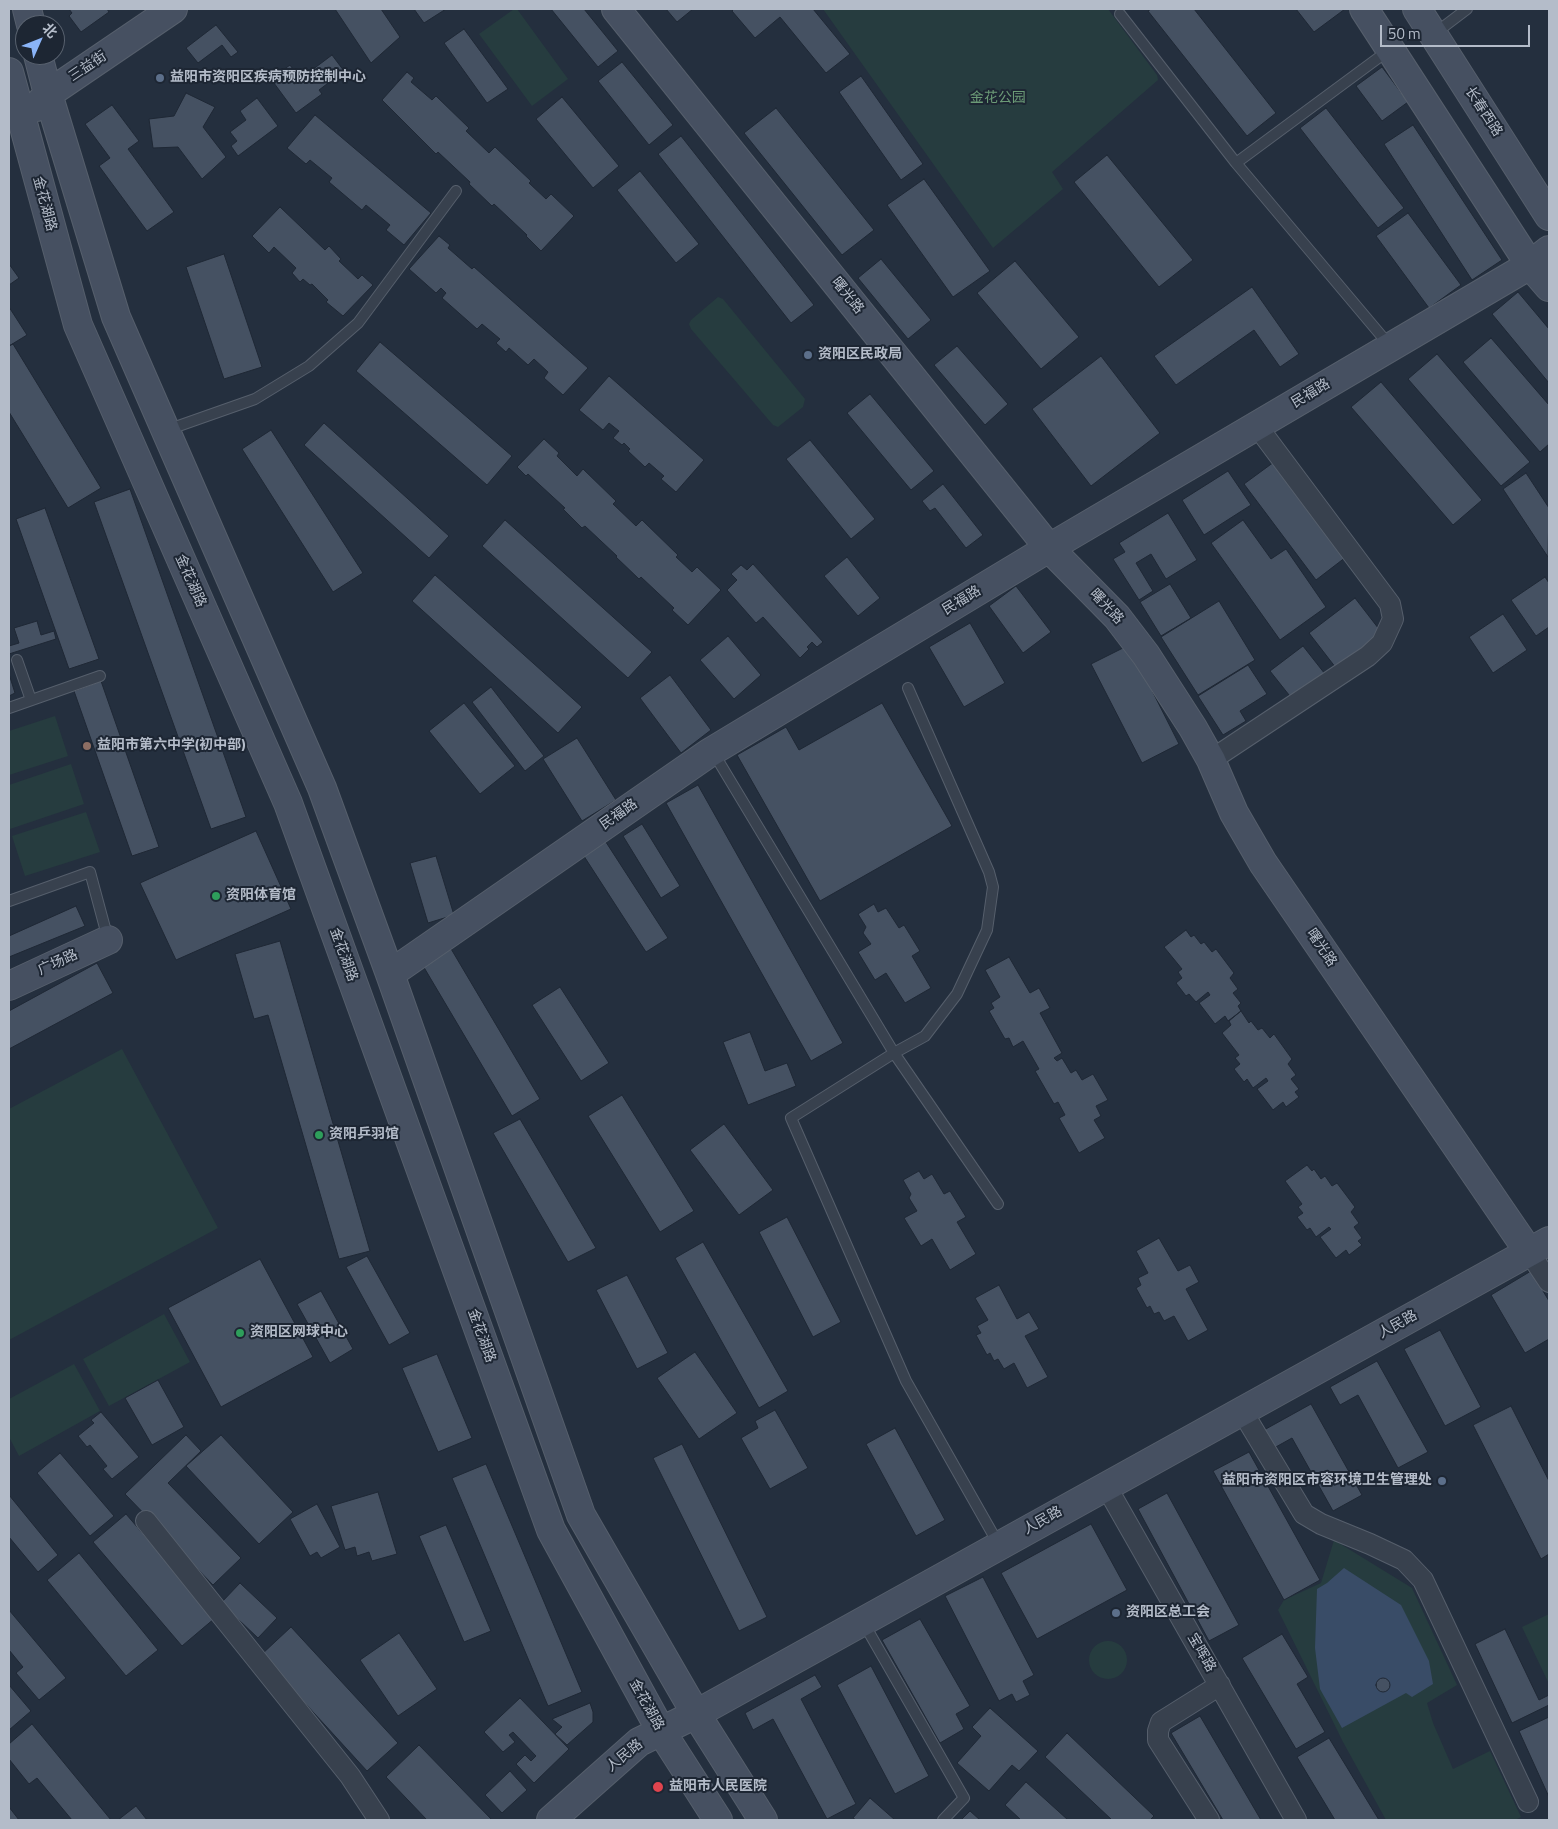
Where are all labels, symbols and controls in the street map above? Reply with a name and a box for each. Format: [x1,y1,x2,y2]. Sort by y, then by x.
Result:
north arrow [15,15,65,65]
scale bar [1383,15,1533,47]
text: 北 [38,18,63,42]
text: 50 m [1388,22,1421,45]
street label: 三益街 [66,48,110,86]
place label: 益阳市资阳区疾病预防控制中心 [170,70,366,86]
marker: 益阳市资阳区疾病预防控制中心 [154,72,166,84]
street label: 长春西路 [1461,84,1505,140]
park label: 金花公园 [970,91,1026,107]
street label: 金花湖路 [29,175,59,233]
street label: 曙光路 [827,274,867,318]
place label: 资阳区民政局 [818,347,902,363]
marker: 资阳区民政局 [802,349,814,361]
street label: 民福路 [1289,376,1333,412]
street label: 金花湖路 [171,552,209,610]
street label: 民福路 [940,583,984,619]
street label: 曙光路 [1086,586,1126,628]
place label: 益阳市第六中学(初中部) [97,738,246,754]
marker: 益阳市第六中学(初中部) [81,740,93,752]
street label: 民福路 [597,796,641,834]
place label: 资阳体育馆 [226,888,296,904]
marker: 资阳体育馆 [210,890,222,902]
street label: 金花湖路 [326,926,360,984]
street label: 曙光路 [1302,926,1340,970]
street label: 广场路 [35,947,81,979]
place label: 资阳乒羽馆 [329,1127,399,1143]
marker: 资阳乒羽馆 [313,1129,325,1141]
street label: 金花湖路 [464,1307,498,1365]
street label: 人民路 [1376,1307,1420,1343]
place label: 资阳区网球中心 [250,1325,348,1341]
marker: 资阳区网球中心 [234,1327,246,1339]
place label: 益阳市资阳区市容环境卫生管理处 [1222,1473,1432,1489]
marker: 益阳市资阳区市容环境卫生管理处 [1436,1475,1448,1487]
street label: 人民路 [1021,1503,1065,1539]
place label: 资阳区总工会 [1126,1605,1210,1621]
marker: 资阳区总工会 [1110,1607,1122,1619]
street label: 宝晖路 [1183,1631,1219,1675]
street label: 金花湖路 [625,1676,667,1734]
street label: 人民路 [603,1736,647,1776]
place label: 益阳市人民医院 [669,1779,767,1795]
marker: 益阳市人民医院 [651,1780,665,1794]

